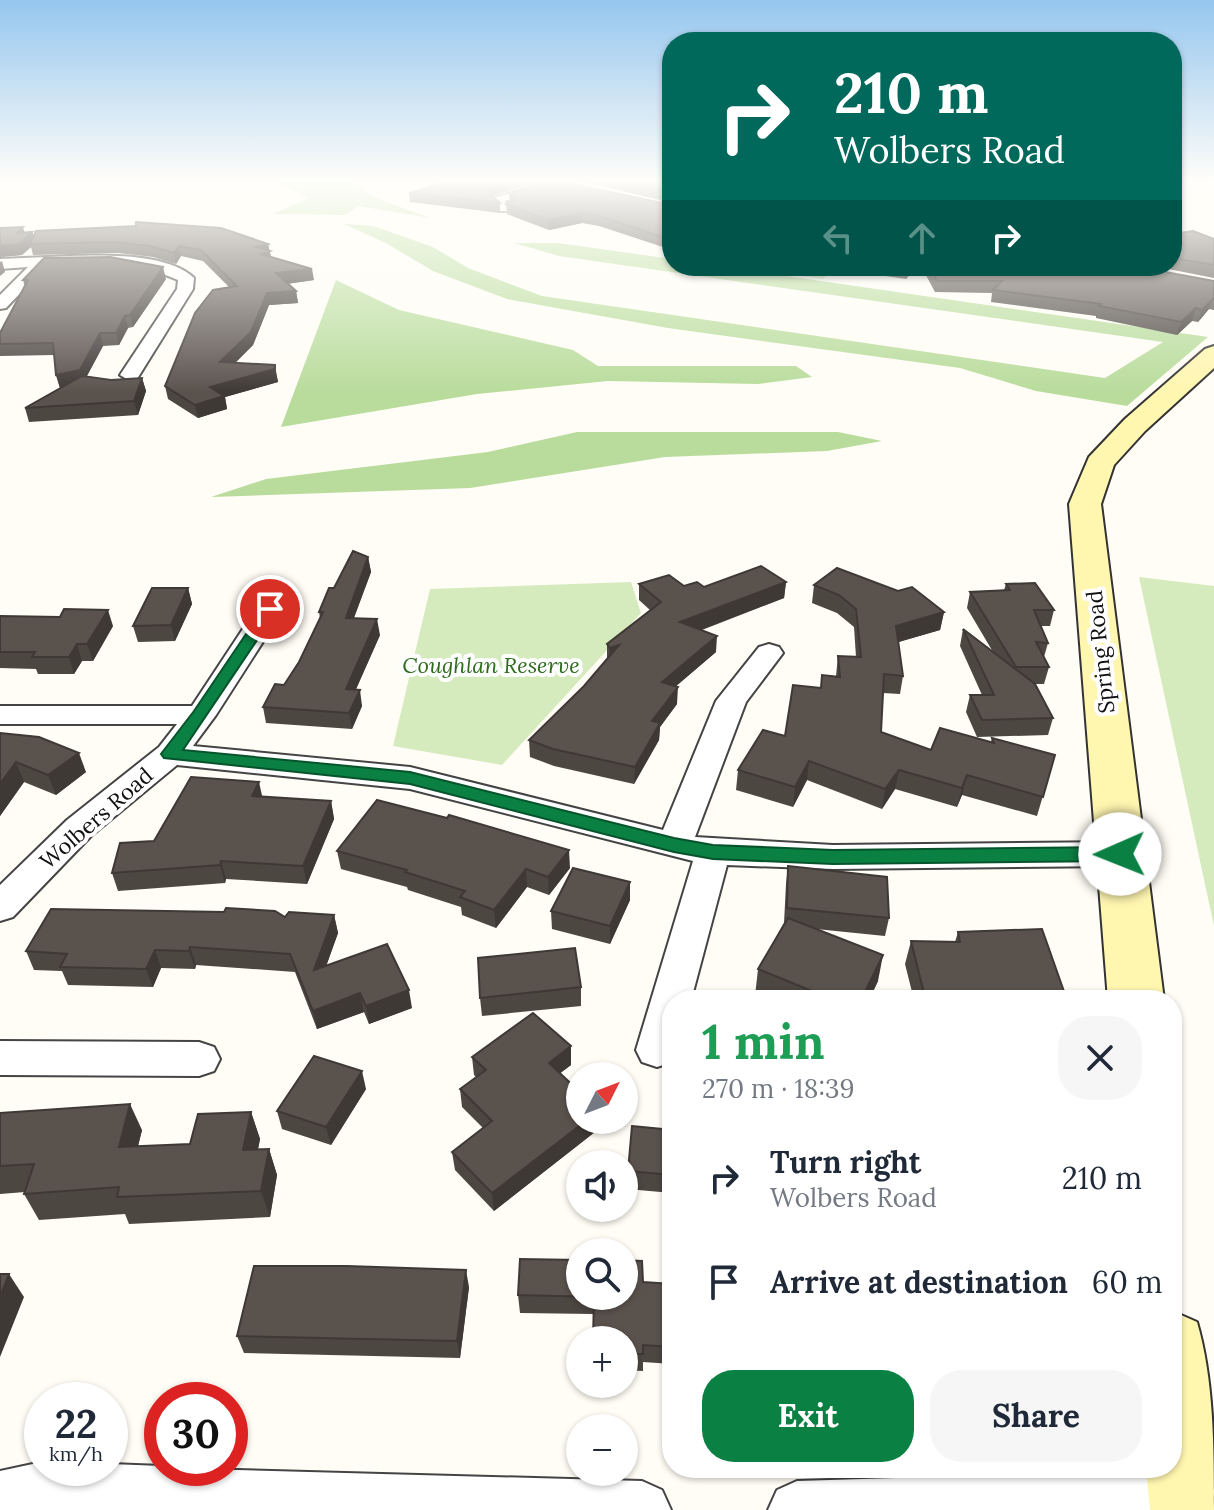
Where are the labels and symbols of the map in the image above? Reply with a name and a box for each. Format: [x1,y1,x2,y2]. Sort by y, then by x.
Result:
pin [236,575,304,643]
street label: Spring Road [1080,589,1120,715]
park label: Coughlan Reserve [402,651,580,679]
street label: Wolbers Road [34,761,158,875]
position arrow [1078,812,1162,896]
north arrow [566,1062,638,1134]
speed limit sign: 30 [144,1382,248,1486]

